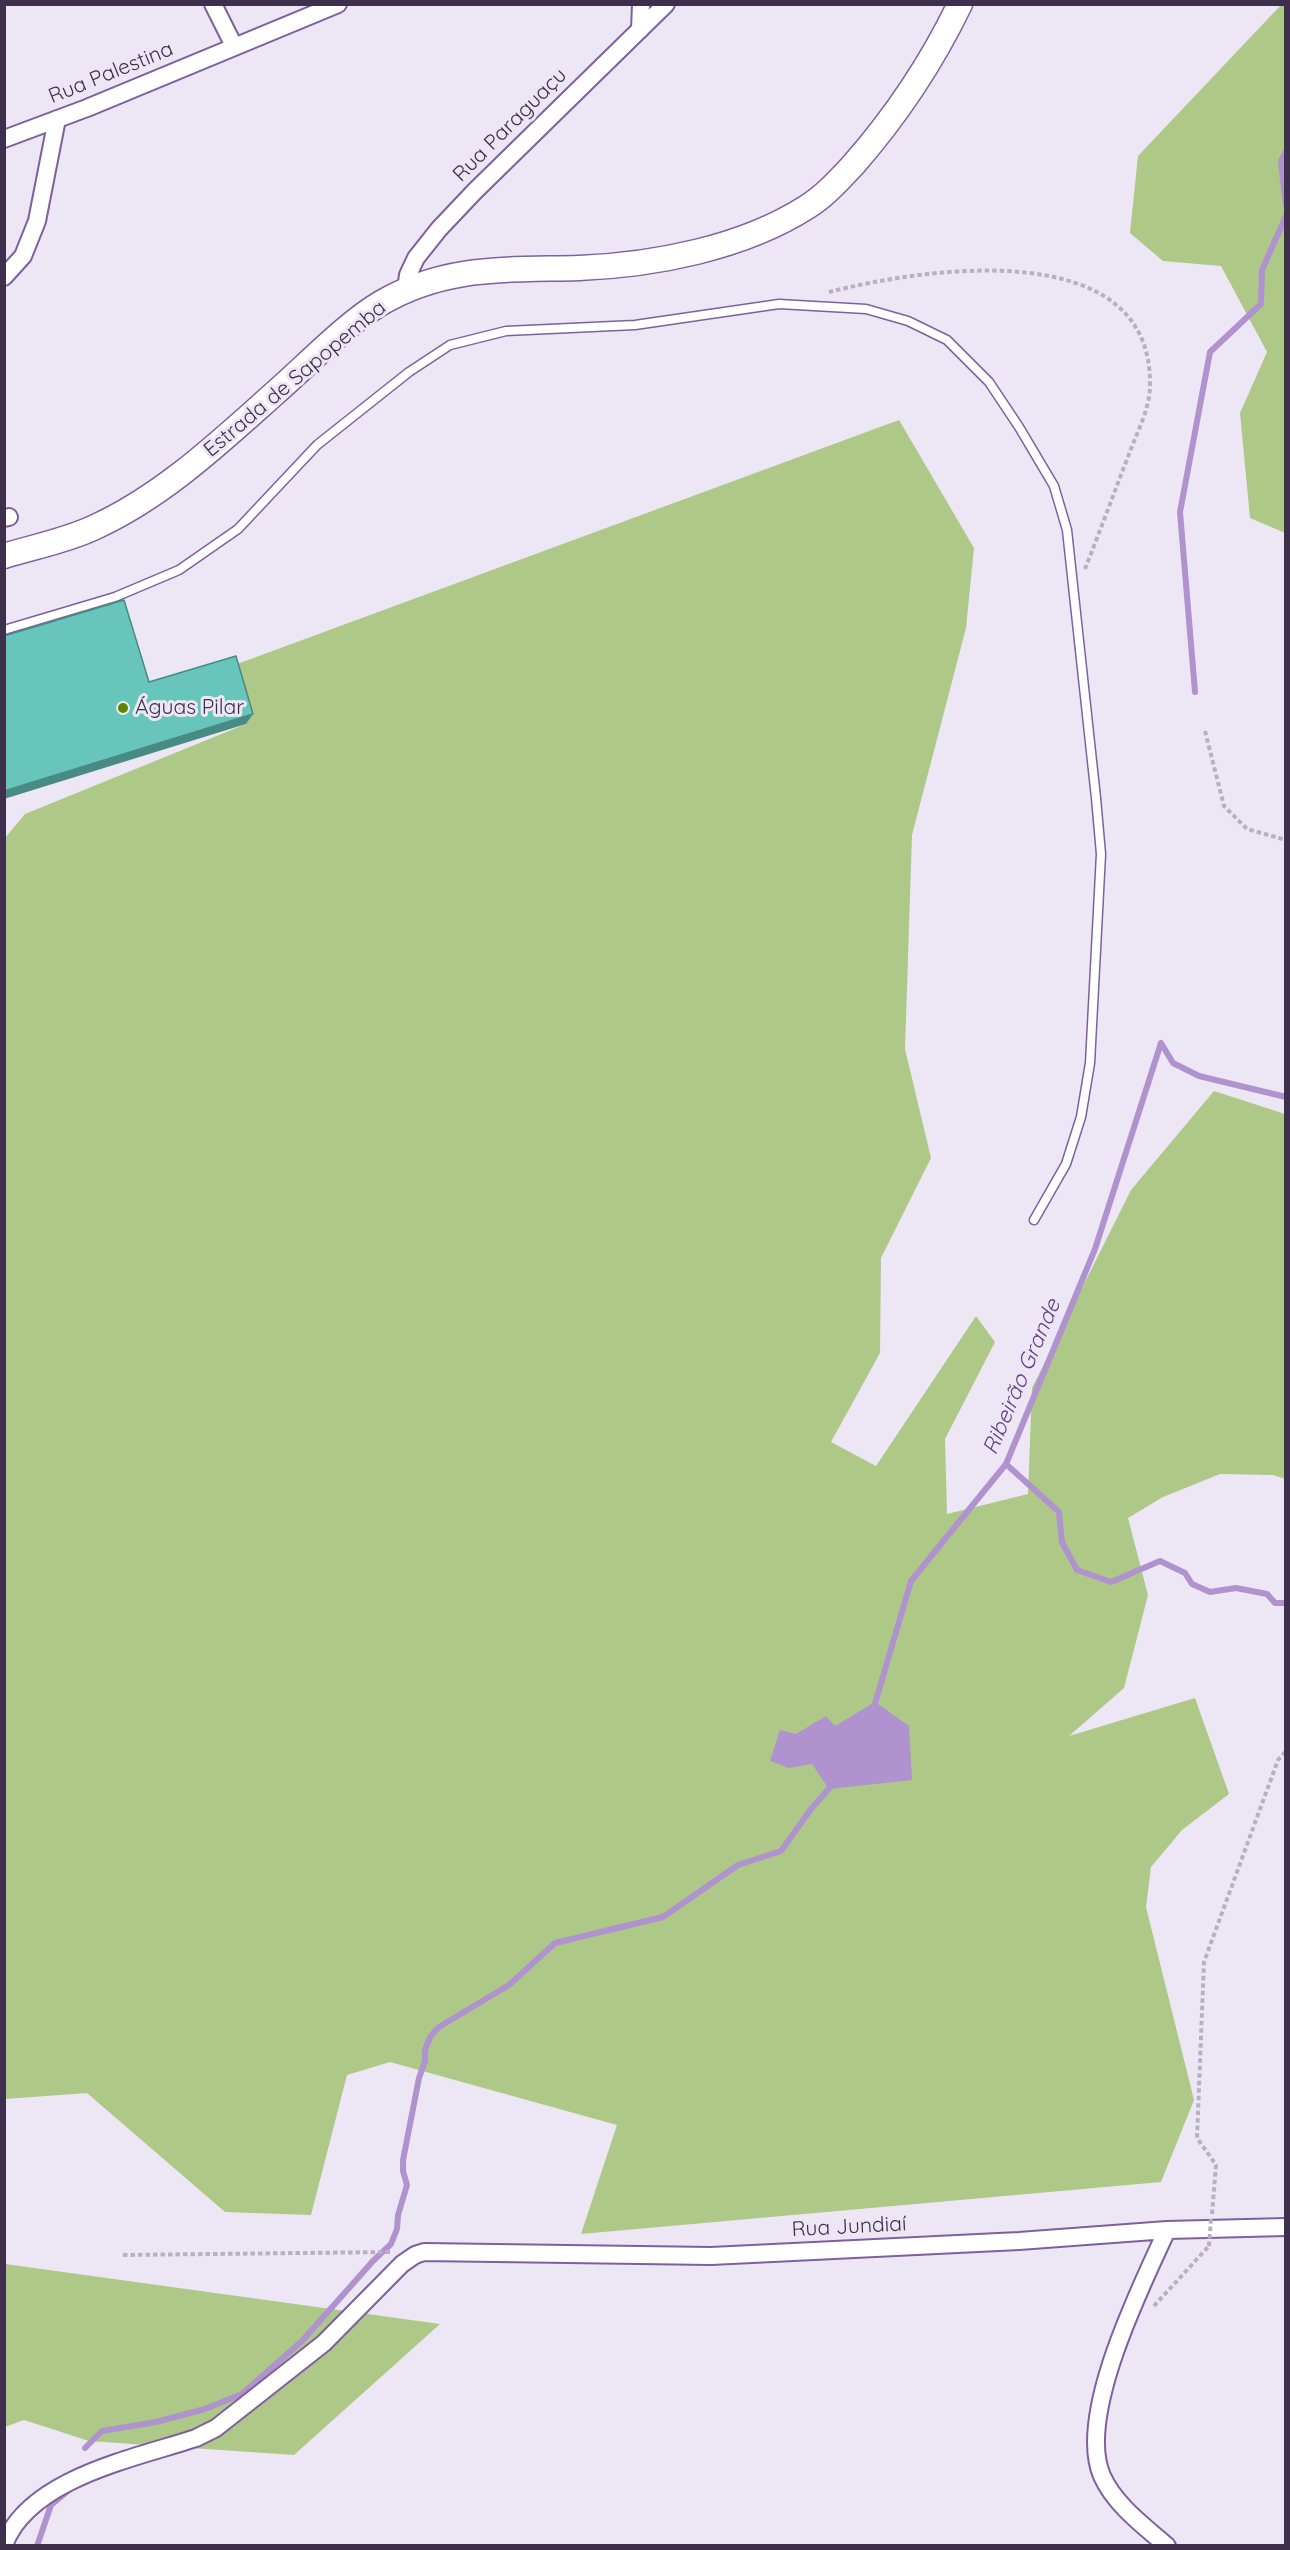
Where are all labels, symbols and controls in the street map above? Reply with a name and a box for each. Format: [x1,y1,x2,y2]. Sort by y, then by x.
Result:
street label: Rua Palestina [45,37,177,109]
street label: Rua Paraguaçu [448,63,572,187]
street label: Estrada de Sapopemba [199,295,391,463]
place label: Águas Pilar [135,695,244,721]
marker: Águas Pilar [116,701,130,715]
water label: Ribeirão Grande [977,1295,1067,1459]
street label: Rua Jundiaí [791,2211,907,2243]

